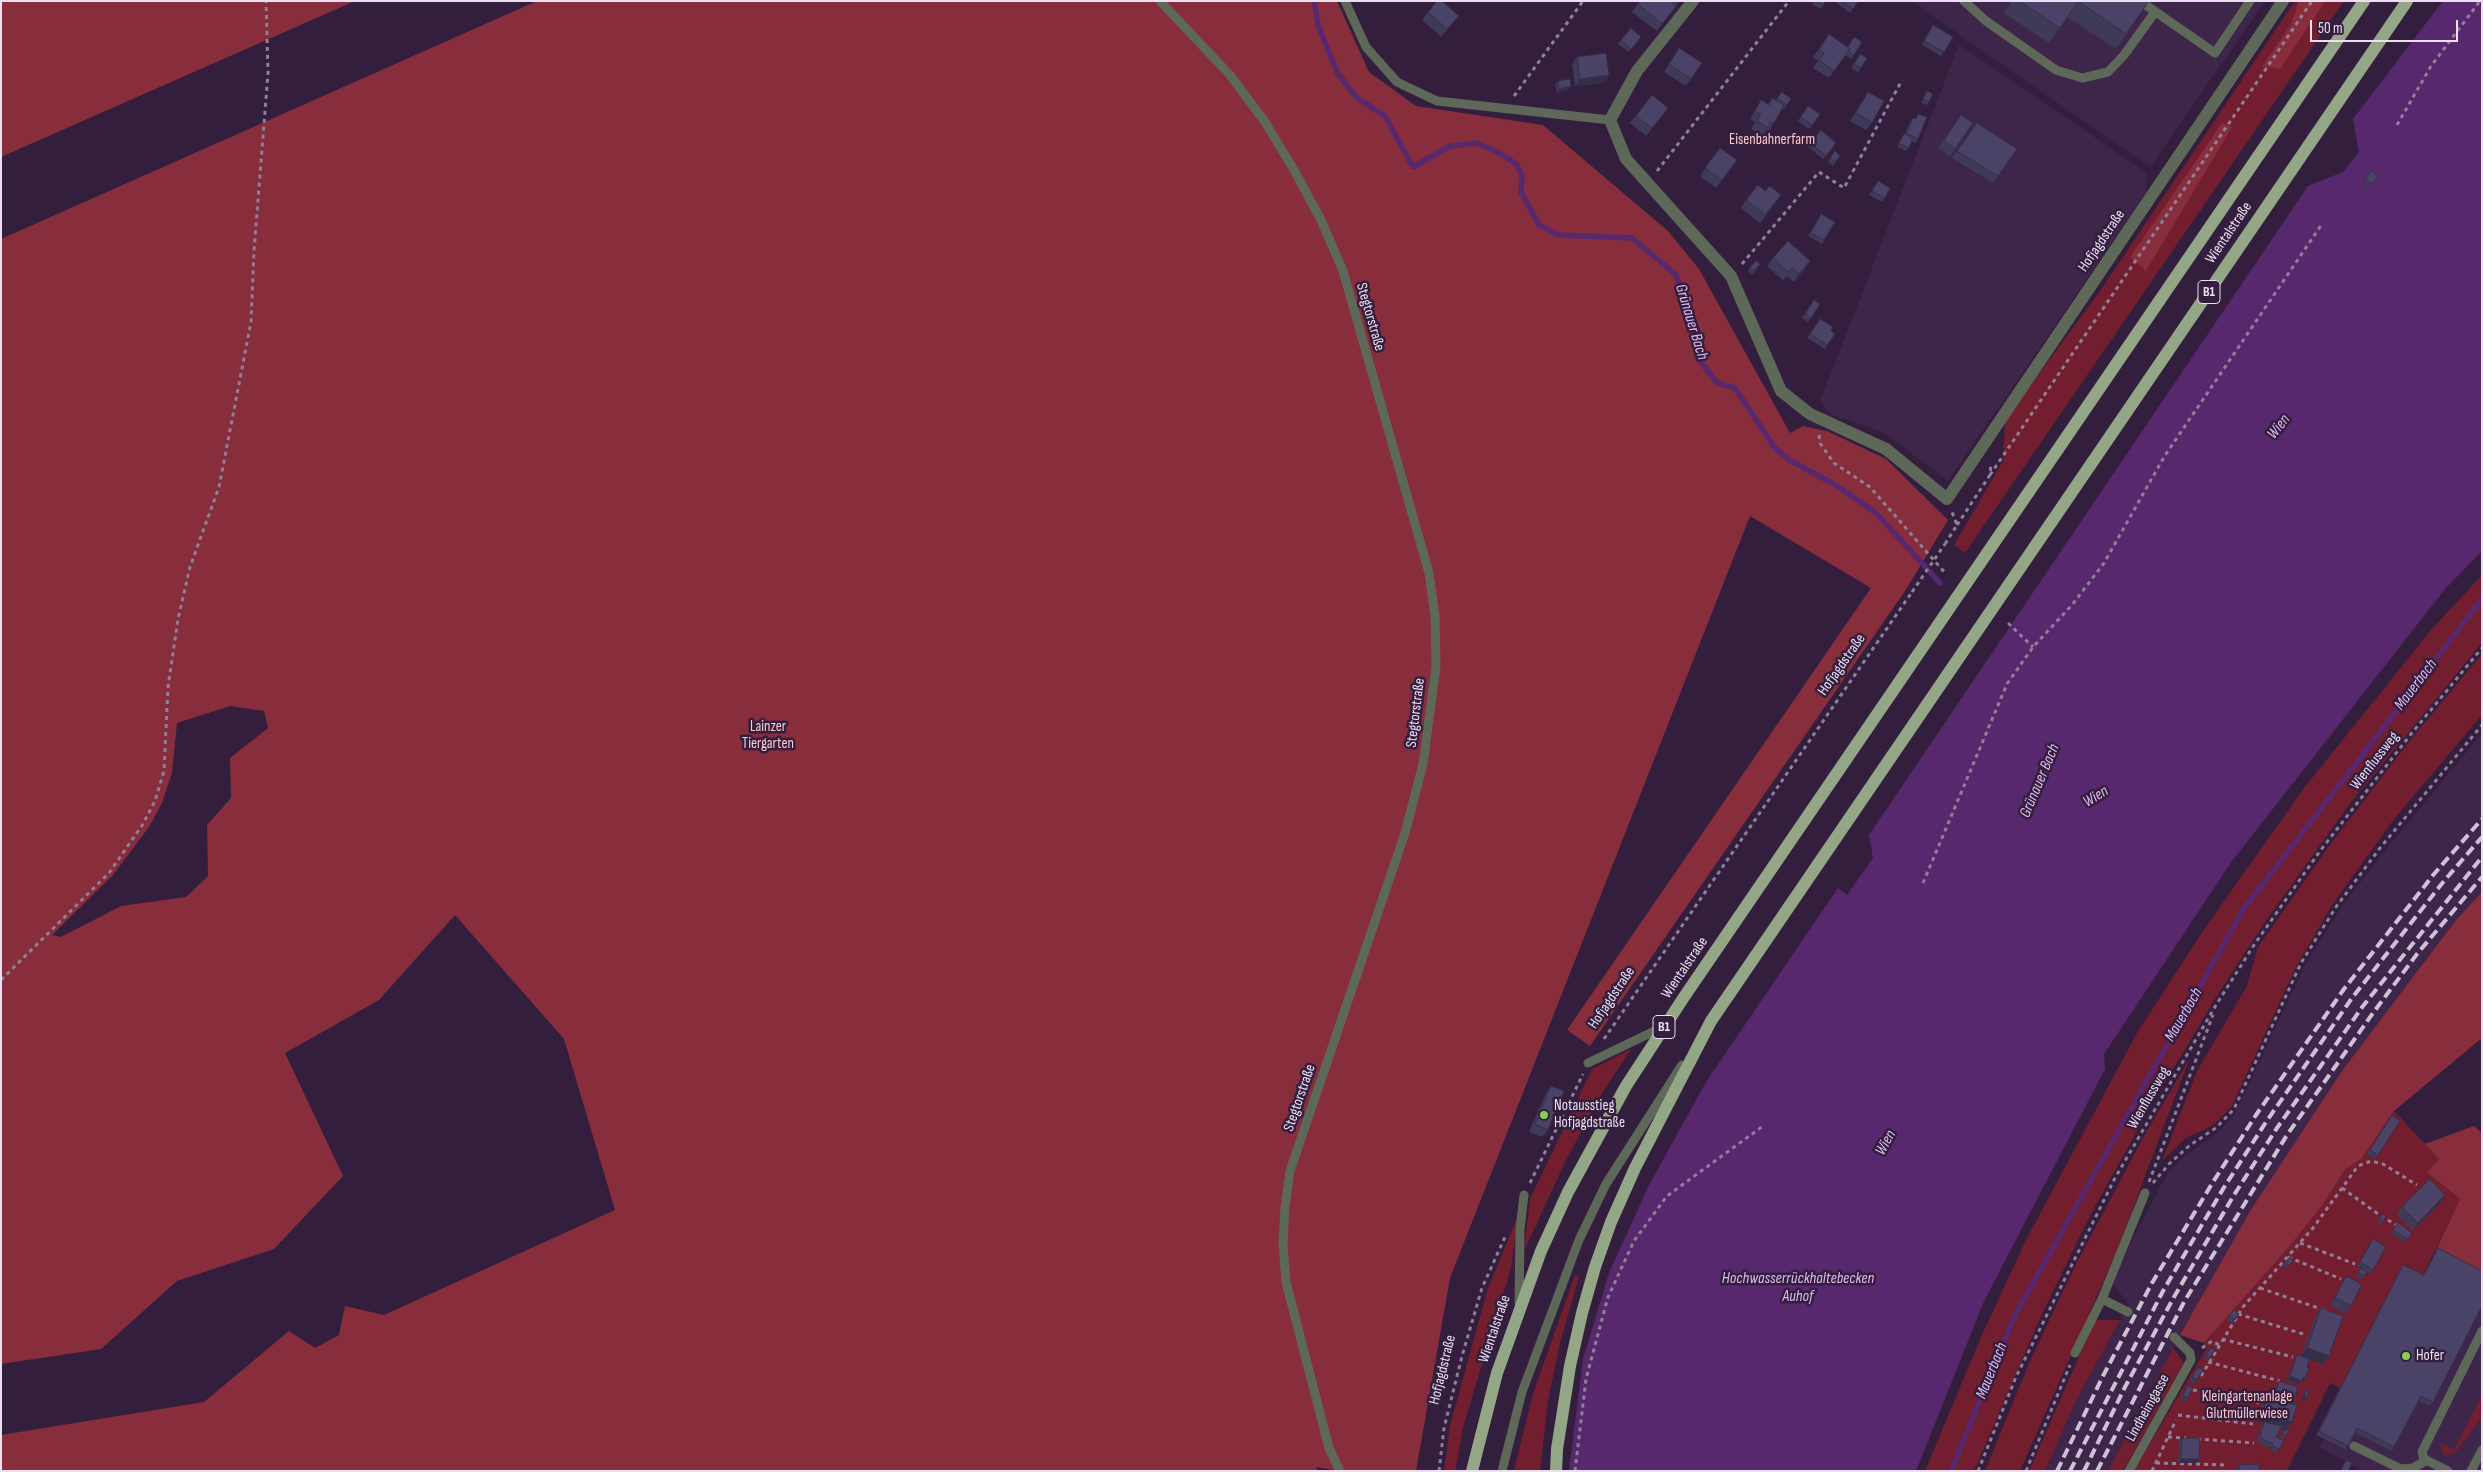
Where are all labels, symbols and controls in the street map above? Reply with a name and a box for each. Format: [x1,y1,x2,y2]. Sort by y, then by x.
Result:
scale bar [2313,10,2460,42]
text: 50 m [2318,19,2343,38]
park label: Eisenbahnerfarm [1729,131,1815,149]
street label: Wientalstraße [2202,199,2256,267]
street label: Hofjagdstraße [2075,207,2129,275]
road number: B1 [2198,280,2220,304]
street label: Stegtorstraße [1352,281,1388,353]
water label: Grünauer Bach [1670,282,1712,362]
water label: Wien [2263,411,2295,443]
street label: Hofjagdstraße [1814,631,1870,699]
water label: Mauerbach [2391,656,2441,714]
street label: Stegtorstraße [1403,677,1429,749]
park label: Lainzer Tiergarten [742,718,794,753]
street label: Wienflussweg [2347,728,2403,794]
water label: Grünauer Bach [2016,741,2064,821]
water label: Wien [2080,782,2112,812]
street label: Wientalstraße [1658,934,1712,1002]
street label: Hofjagdstraße [1585,964,1639,1032]
water label: Mauerbach [2161,985,2207,1045]
road number: B1 [1653,1016,1675,1038]
street label: Stegtorstraße [1280,1062,1320,1134]
street label: Wienflussweg [2124,1064,2174,1132]
place label: Notausstieg Hofjagdstraße [1554,1097,1625,1132]
marker: Notausstieg Hofjagdstraße [1538,1109,1550,1121]
water label: Wien [1871,1127,1901,1159]
water label: Hochwasserrückhaltebecken Auhof [1722,1269,1874,1307]
street label: Wientalstraße [1475,1293,1515,1365]
street label: Hofjagdstraße [1426,1333,1460,1407]
water label: Mauerbach [1972,1340,2012,1402]
place label: Hofer [2416,1347,2444,1365]
marker: Hofer [2400,1350,2412,1362]
street label: Lindheimgasse [2122,1371,2174,1445]
park label: Kleingartenanlage Glutmüllerwiese [2202,1388,2292,1423]

